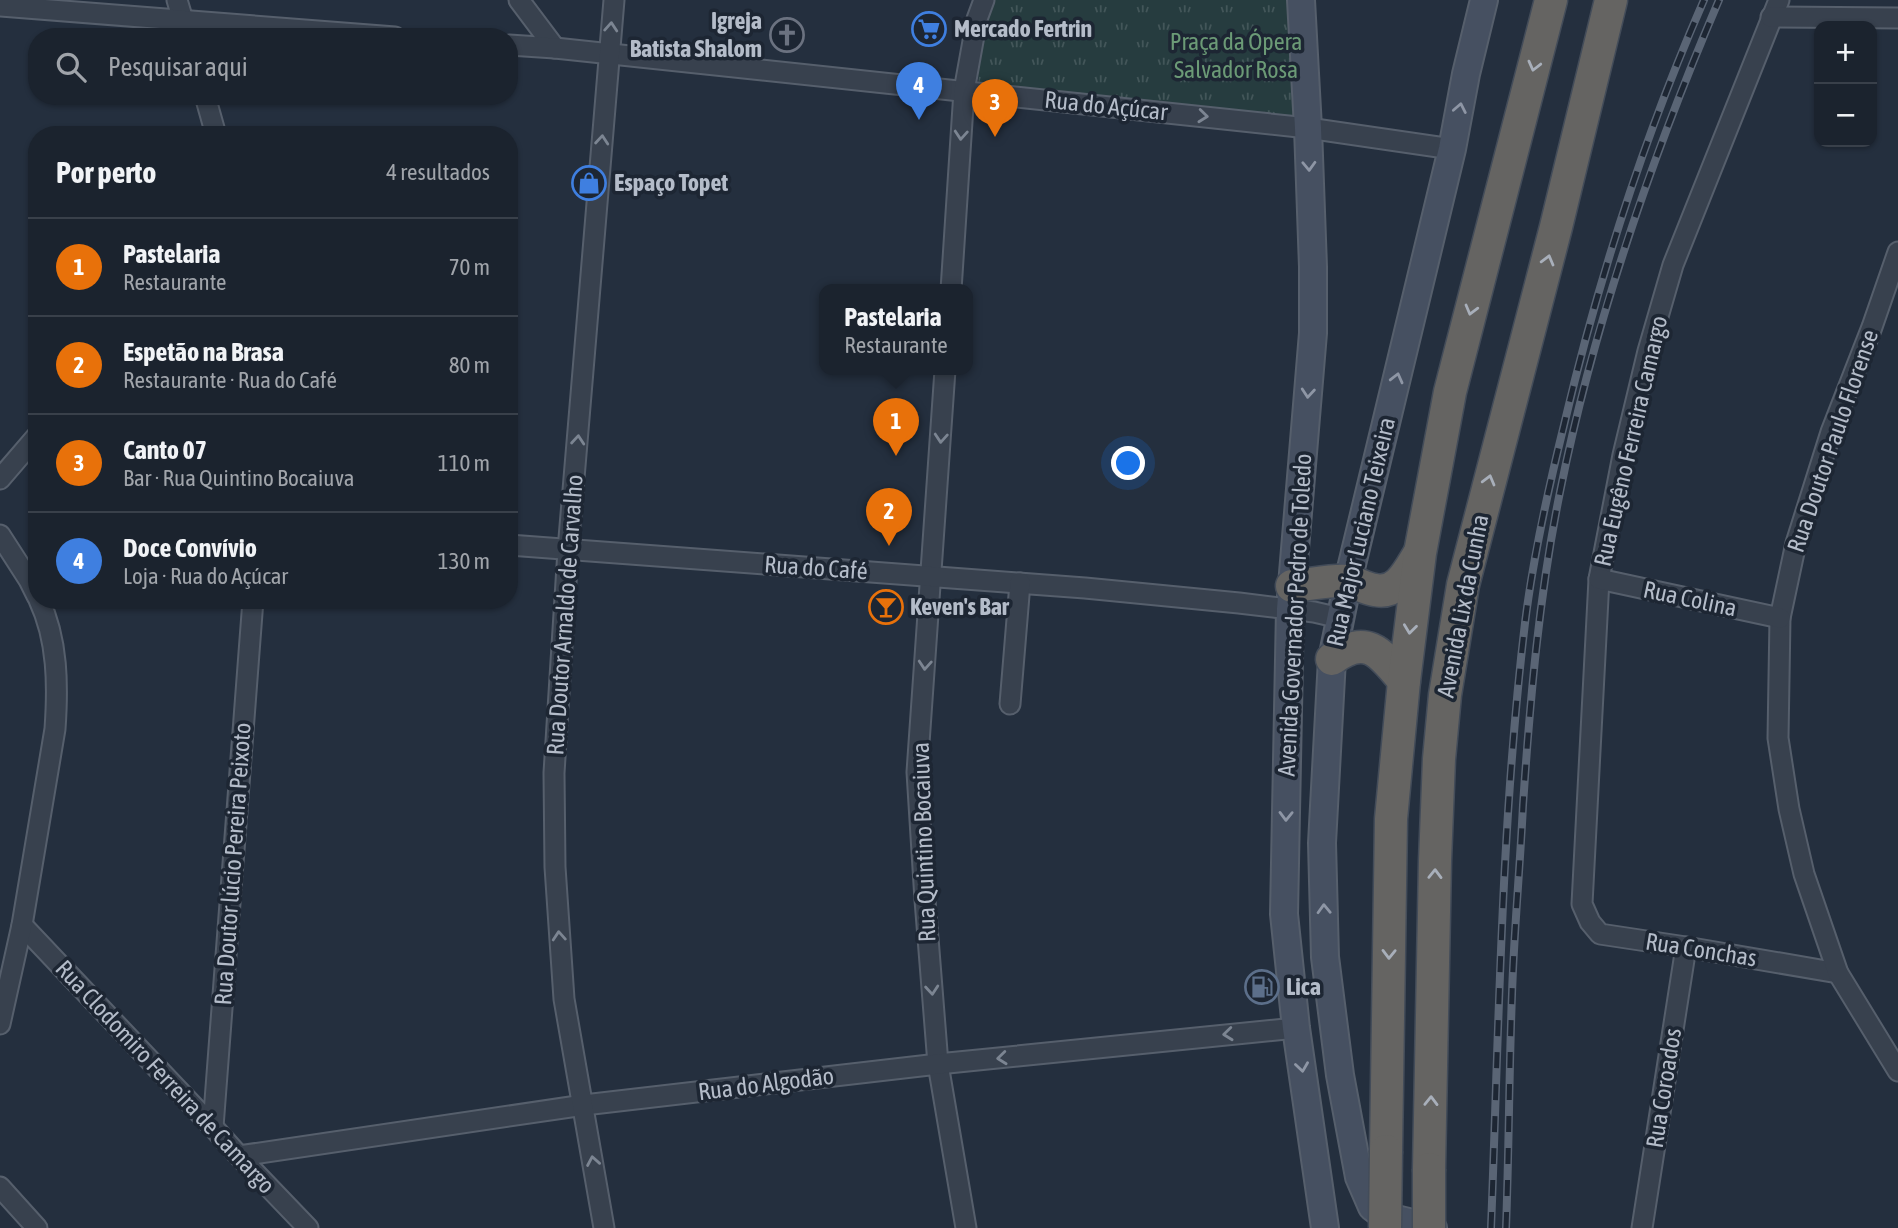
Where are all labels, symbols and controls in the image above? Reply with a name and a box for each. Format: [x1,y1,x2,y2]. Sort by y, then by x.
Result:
place label: Igreja Batista Shalom [630,7,762,62]
supermarket icon: Mercado Fertrin [910,10,948,48]
place label: Mercado Fertrin [954,15,1092,42]
church icon: Igreja Batista Shalom [768,16,806,54]
one-way arrow [604,21,619,32]
map controls [1814,21,1877,147]
button: + [1814,21,1877,84]
search box [28,28,518,105]
park label: Praça da Ópera Salvador Rosa [1170,28,1302,83]
icon: search [52,48,90,86]
text: Pesquisar aqui [108,52,248,82]
one-way arrow [1528,60,1542,72]
pin: 4 [896,62,942,120]
pin: 3 [972,79,1018,137]
button: − [1814,84,1877,147]
street label: Rua do Açúcar [1043,86,1170,125]
one-way arrow [1451,102,1466,114]
one-way arrow [1197,109,1209,124]
one-way arrow [954,130,969,141]
one-way arrow [595,134,610,146]
text: Por perto [56,155,156,189]
text: 4 resultados [386,159,490,185]
one-way arrow [1302,161,1317,172]
shop icon: Espaço Topet [570,164,608,202]
place label: Espaço Topet [614,169,728,196]
text: Pastelaria [123,239,220,269]
text: 1 [74,254,84,280]
text: 70 m [449,254,490,280]
one-way arrow [1539,254,1554,266]
text: Restaurante [123,269,227,295]
popup [819,284,973,375]
text: Pastelaria [844,302,941,332]
one-way arrow [1465,304,1480,316]
street label: Rua Eugêno Ferreira Camargo [1589,313,1673,569]
street label: Rua Doutor Paulo Florense [1782,326,1883,556]
text: Restaurante [844,332,948,358]
text: Espetão na Brasa [123,337,284,367]
text: 2 [74,352,84,378]
text: 80 m [449,352,490,378]
text: Restaurante · Rua do Café [123,367,337,393]
one-way arrow [1389,372,1403,384]
one-way arrow [1301,388,1316,399]
pin: 1 [873,398,919,456]
street label: Rua Major Luciano Teixeira [1321,415,1400,649]
one-way arrow [933,433,948,444]
one-way arrow [570,434,585,445]
text: Canto 07 [123,435,207,465]
your location [1111,446,1145,480]
text: 3 [74,450,84,476]
text: 110 m [438,450,490,476]
street label: Avenida Governador Pedro de Toledo [1273,453,1316,777]
text: Bar · Rua Quintino Bocaiuva [123,465,354,491]
street label: Rua Doutor Arnaldo de Carvalho [541,474,588,756]
one-way arrow [1481,474,1496,486]
pin: 2 [866,488,912,546]
street label: Avenida Lix da Cunha [1432,512,1493,700]
text: Doce Convívio [123,533,257,563]
text: 4 [74,548,84,574]
text: 130 m [438,548,490,574]
street label: Rua do Café [763,550,869,585]
text: Loja · Rua do Açúcar [123,563,288,589]
street label: Rua Colina [1641,575,1739,622]
bar icon: Keven's Bar [867,588,905,626]
place label: Keven's Bar [910,593,1010,620]
one-way arrow [1403,624,1418,635]
one-way arrow [918,660,933,671]
street label: Rua Doutor lúcio Pereira Peixoto [209,722,256,1006]
street label: Rua Quintino Bocaiuva [907,742,940,942]
one-way arrow [1278,811,1294,822]
one-way arrow [1427,868,1443,878]
one-way arrow [1316,904,1331,915]
street label: Rua Conchas [1644,927,1758,972]
one-way arrow [552,930,567,941]
one-way arrow [1381,949,1397,960]
street label: Rua Clodomiro Ferreira de Camargo [50,955,280,1199]
fuel station icon: Lica [1243,968,1281,1006]
place label: Lica [1286,973,1321,1000]
one-way arrow [924,985,939,996]
street label: Rua Coroados [1641,1026,1686,1150]
one-way arrow [1223,1027,1234,1042]
one-way arrow [996,1050,1008,1065]
one-way arrow [1294,1061,1309,1073]
street label: Rua do Algodão [696,1062,835,1105]
one-way arrow [1423,1095,1439,1106]
one-way arrow [586,1155,601,1167]

